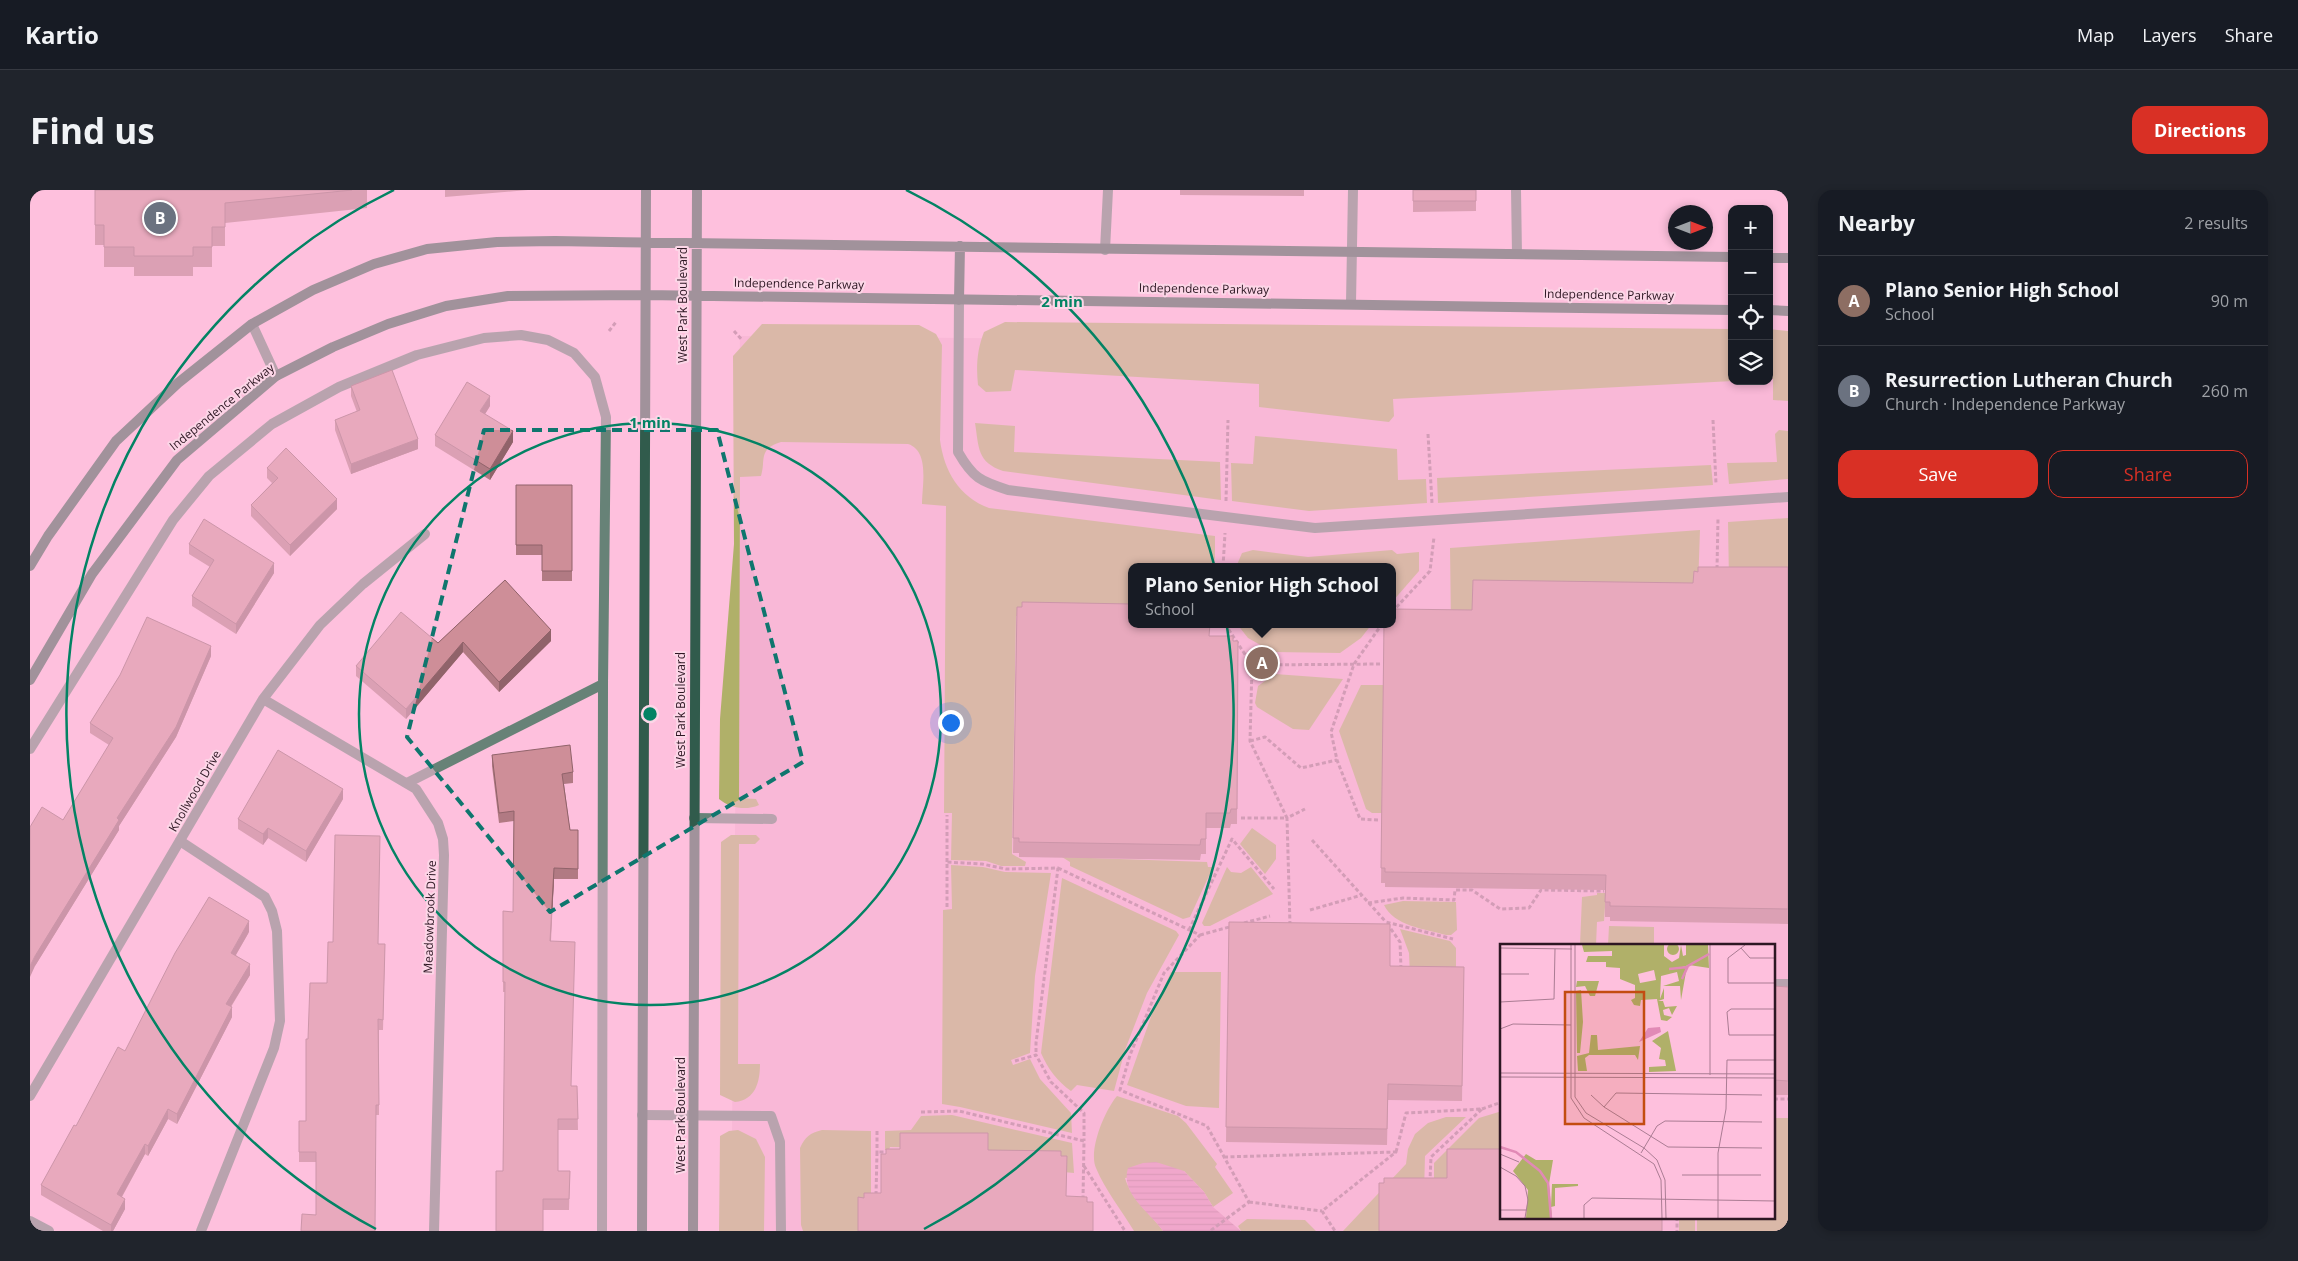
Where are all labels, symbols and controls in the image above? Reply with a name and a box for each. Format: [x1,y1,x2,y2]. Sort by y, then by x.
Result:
text: Kartio [25,18,99,51]
text: Map [2077,23,2114,47]
text: Layers [2142,23,2197,47]
text: Share [2225,23,2273,47]
button: Directions [2132,106,2268,154]
text: Find us [30,107,155,154]
pin: B [144,199,176,237]
north arrow [1668,205,1713,250]
map controls [1728,205,1773,385]
button: + [1728,205,1773,250]
text: Nearby [1838,209,1915,237]
text: 2 results [2184,212,2248,234]
street label: West Park Boulevard [674,247,691,363]
button: − [1728,250,1773,295]
street label: Independence Parkway [734,274,865,293]
text: Plano Senior High School [1885,277,2119,303]
street label: Independence Parkway [1139,279,1270,298]
street label: Independence Parkway [1544,285,1675,304]
text: A [1848,290,1860,312]
text: 90 m [2211,290,2248,312]
text: 2 min [1041,291,1083,311]
button: locate [1728,295,1773,340]
text: School [1885,303,1935,325]
button: layers [1728,340,1773,385]
street label: Independence Parkway [166,358,278,454]
text: Resurrection Lutheran Church [1885,367,2173,393]
text: B [1849,380,1859,402]
text: 260 m [2202,380,2248,402]
text: Church · Independence Parkway [1885,393,2125,415]
text: 1 min [629,412,671,432]
button: Save [1838,450,2038,498]
button: Share [2048,450,2248,498]
popup [1128,563,1396,628]
text: Plano Senior High School [1145,572,1379,598]
text: School [1145,598,1194,620]
pin: A [1246,644,1278,682]
street label: West Park Boulevard [672,652,689,768]
centre of rings [641,705,659,723]
your location [938,710,964,736]
street label: Knollwood Drive [164,747,225,835]
street label: Meadowbrook Drive [419,860,440,974]
inset map [1500,944,1776,1218]
street label: West Park Boulevard [672,1057,689,1173]

